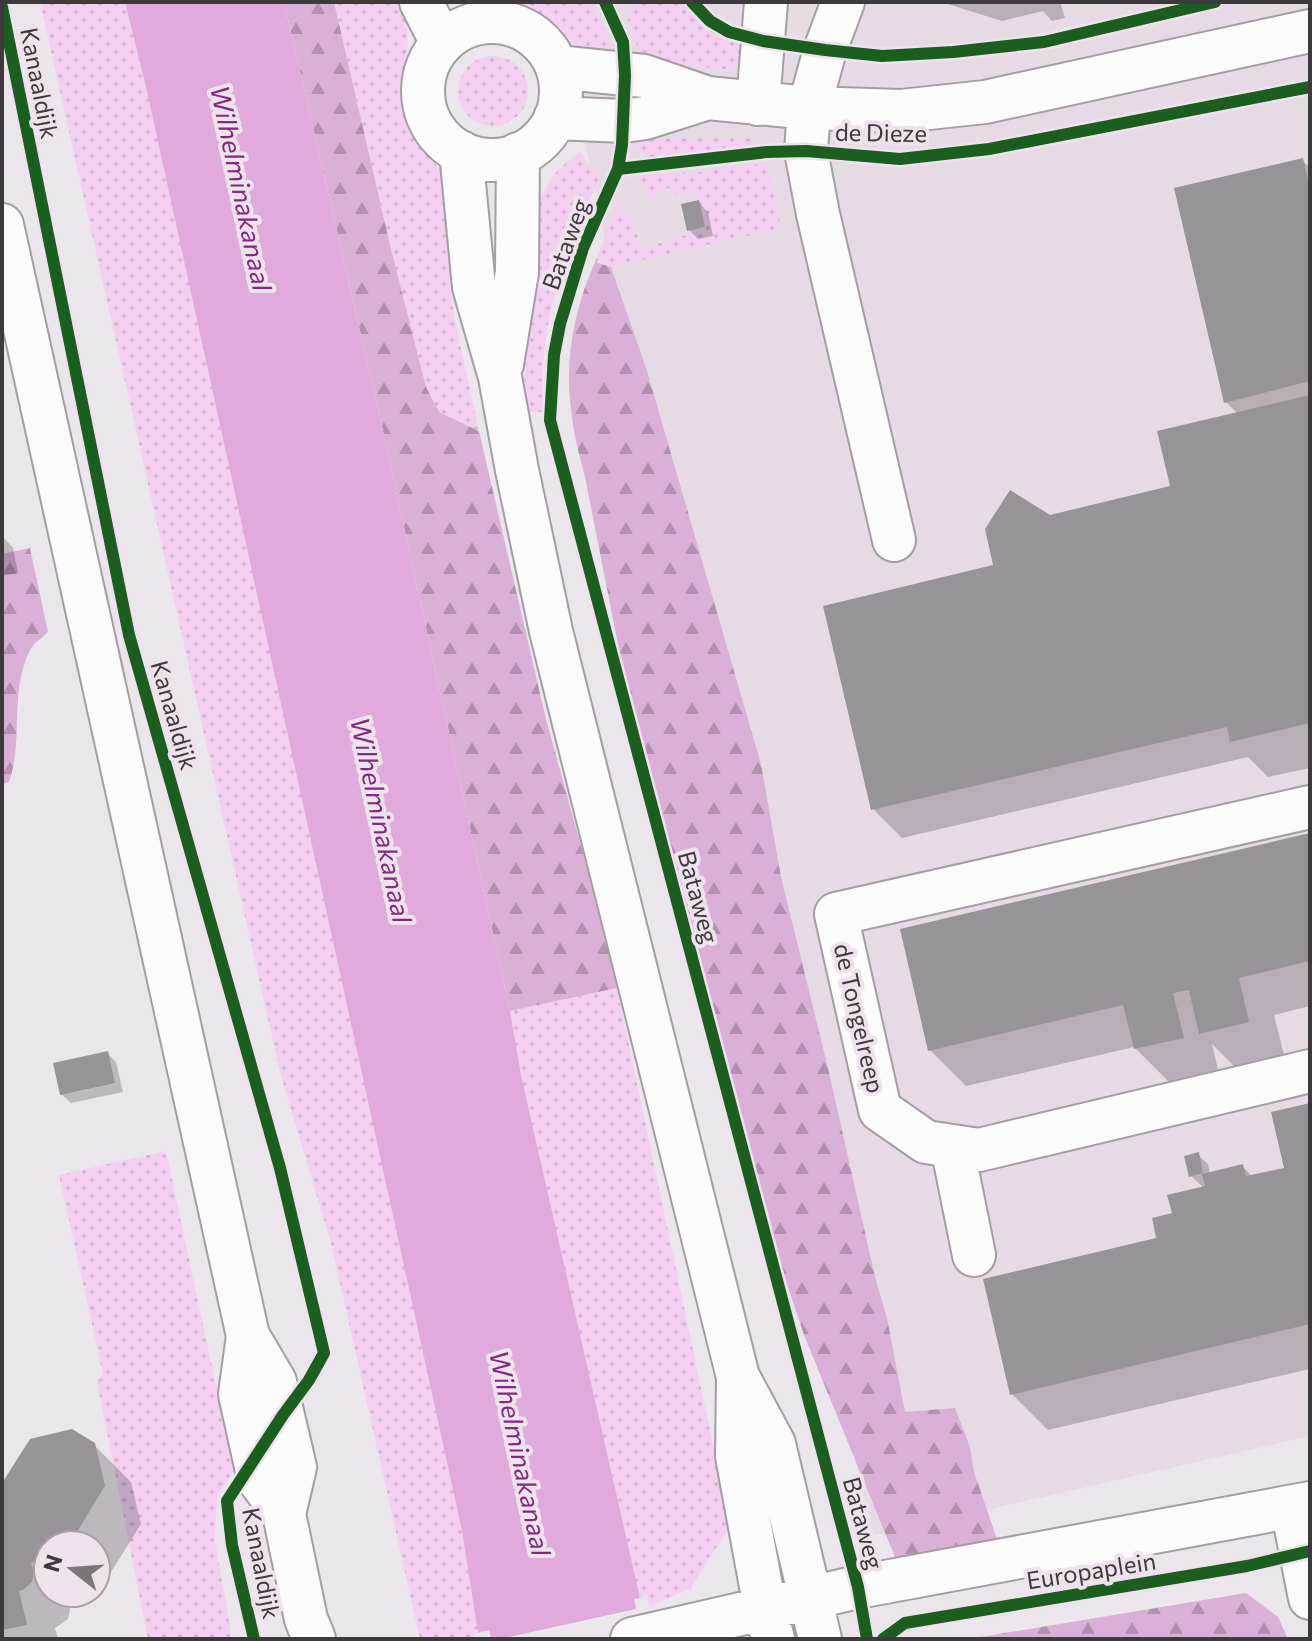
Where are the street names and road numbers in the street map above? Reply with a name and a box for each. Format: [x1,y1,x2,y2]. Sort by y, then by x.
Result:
street label: Kanaaldijk [15,25,65,141]
street label: de Dieze [835,117,927,147]
street label: Bataweg [535,195,595,293]
street label: Kanaaldijk [146,657,204,773]
street label: Bataweg [673,848,725,946]
street label: de Tongelreep [829,940,891,1096]
street label: Bataweg [838,1474,890,1572]
street label: Kanaaldijk [237,1505,287,1621]
street label: Europaplein [1024,1545,1158,1595]

